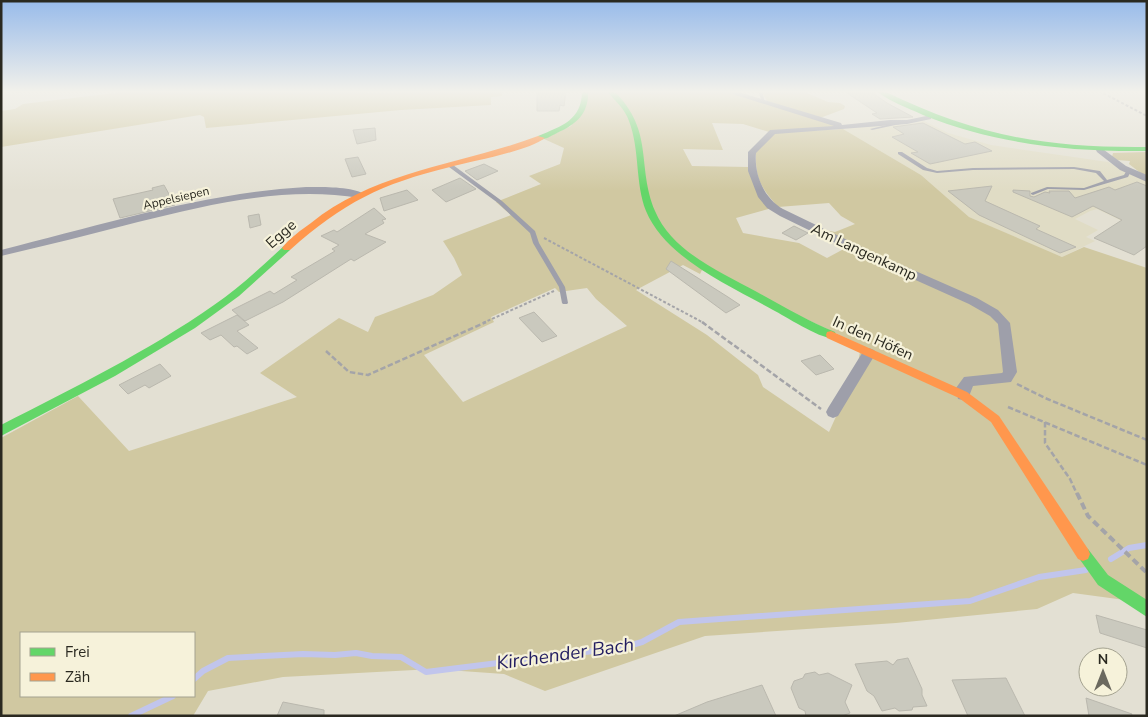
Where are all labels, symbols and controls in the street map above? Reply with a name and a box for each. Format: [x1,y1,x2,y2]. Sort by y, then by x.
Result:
street label: Appelsiepen [141,183,211,213]
street label: Egge [262,215,300,253]
street label: Am Langenkamp [808,219,920,285]
street label: In den Höfen [830,311,916,365]
water label: Kirchender Bach [495,631,636,677]
legend [20,632,195,697]
text: Frei [65,642,90,662]
north arrow [1078,647,1128,697]
text: N [1098,650,1108,669]
text: Zäh [65,667,90,687]

